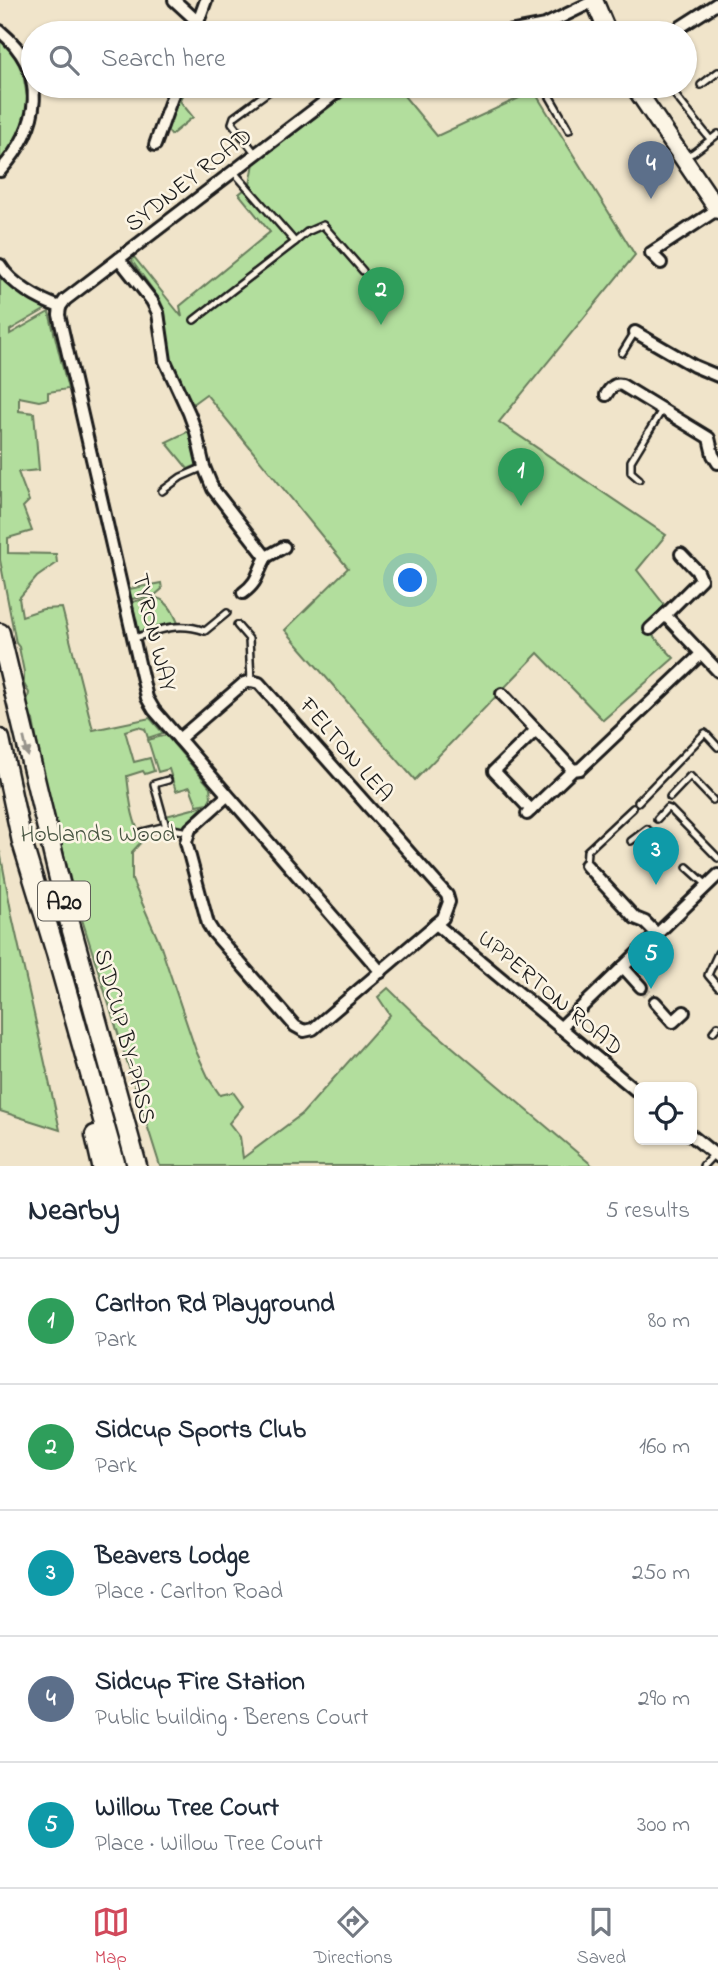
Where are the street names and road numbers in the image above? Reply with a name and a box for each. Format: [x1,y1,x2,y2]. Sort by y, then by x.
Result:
street label: SYDNEY ROAD [118,120,261,242]
street label: TYRON WAY [121,570,184,695]
street label: FELTON LEA [289,690,401,811]
road number: A20 [38,882,90,920]
street label: UPPERTON ROAD [469,922,630,1066]
street label: SIDCUP BY-PASS [83,945,164,1128]

